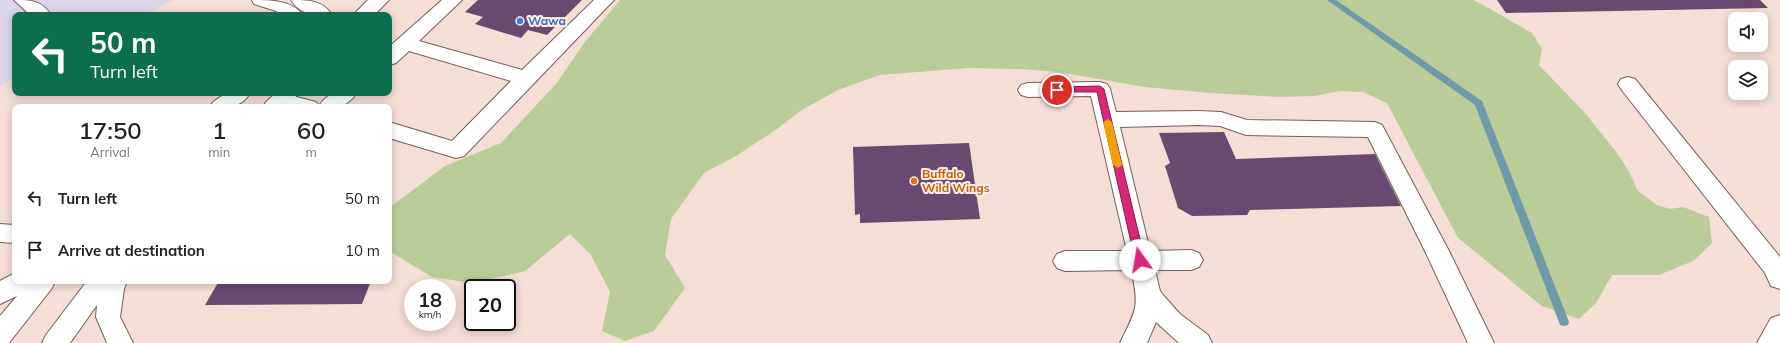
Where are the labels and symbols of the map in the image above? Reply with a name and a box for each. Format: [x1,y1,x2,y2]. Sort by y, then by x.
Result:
place label: Wawa [528,13,566,28]
marker: Wawa [515,16,525,26]
pin [1040,73,1074,107]
place label: Buffalo Wild Wings [922,166,990,195]
marker: Buffalo Wild Wings [909,176,919,186]
position arrow [1119,239,1161,281]
speed limit sign: 20 [464,279,516,331]

